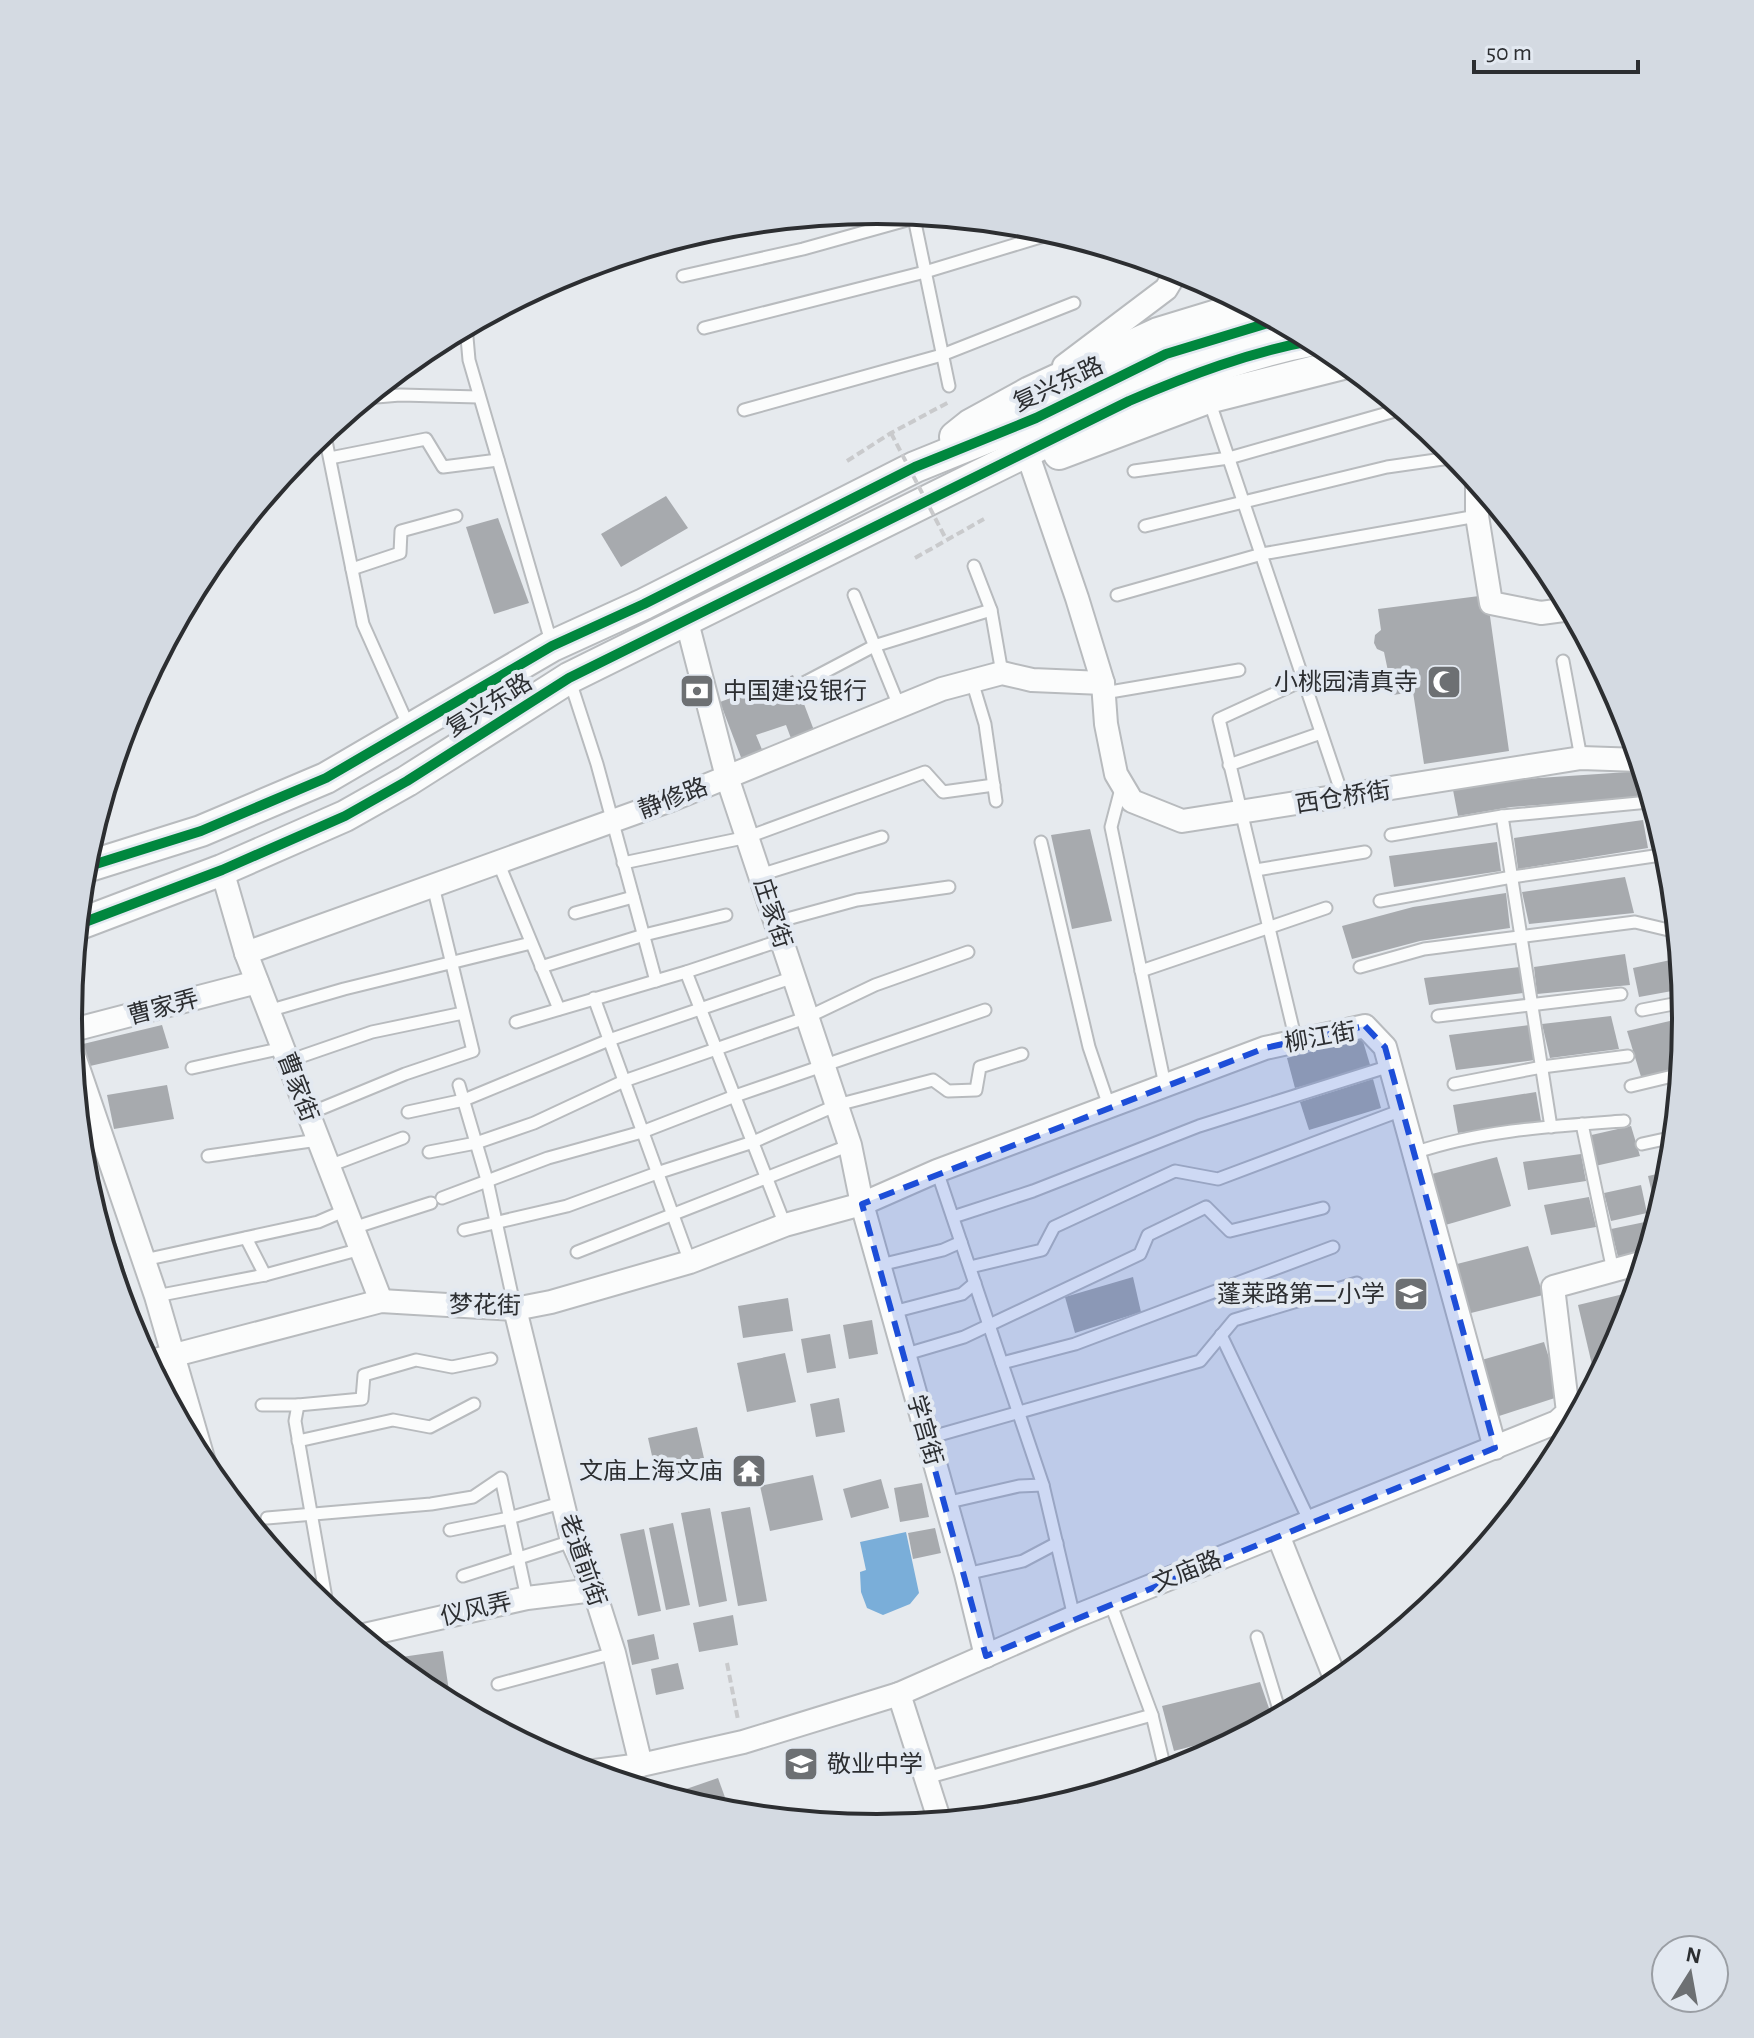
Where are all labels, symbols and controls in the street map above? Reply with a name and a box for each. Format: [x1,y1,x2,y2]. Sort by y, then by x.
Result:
scale bar [1474,24,1638,74]
text: 50 m [1486,41,1532,65]
street label: 复兴东路 [1009,352,1107,416]
mosque icon: 小桃园清真寺 [1425,663,1463,701]
street label: 复兴东路 [441,669,537,741]
place label: 小桃园清真寺 [1274,669,1418,695]
bank icon: 中国建设银行 [678,672,716,710]
place label: 中国建设银行 [723,678,867,704]
street label: 静修路 [635,773,711,823]
street label: 西仓桥街 [1294,777,1392,817]
street label: 庄家街 [750,875,796,951]
street label: 曹家弄 [125,985,201,1029]
street label: 柳江街 [1282,1018,1358,1056]
street label: 曹家街 [273,1049,323,1125]
school or university icon: 蓬莱路第二小学 [1392,1275,1430,1313]
place label: 蓬莱路第二小学 [1217,1281,1385,1307]
street label: 梦花街 [449,1291,521,1319]
street label: 学宫街 [903,1392,947,1468]
temple icon: 文庙上海文庙 [730,1452,768,1490]
place label: 文庙上海文庙 [579,1458,723,1484]
street label: 老道前街 [555,1510,611,1610]
street label: 文庙路 [1149,1545,1225,1597]
street label: 仪风弄 [438,1589,514,1630]
school or university icon: 敬业中学 [782,1745,820,1783]
place label: 敬业中学 [827,1751,923,1777]
north arrow [1650,1934,1730,2014]
text: N [1684,1943,1703,1968]

